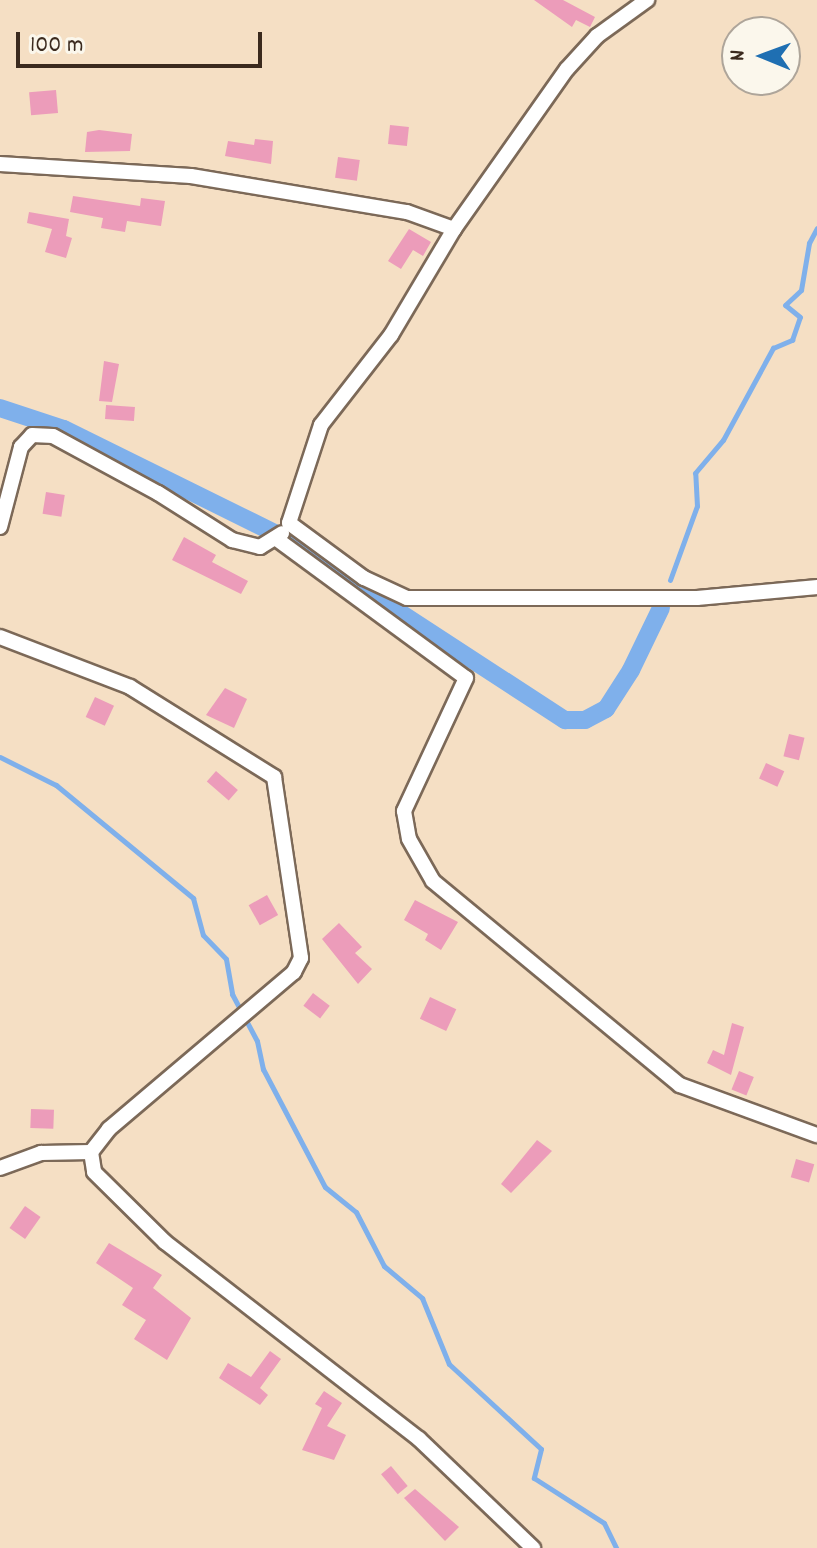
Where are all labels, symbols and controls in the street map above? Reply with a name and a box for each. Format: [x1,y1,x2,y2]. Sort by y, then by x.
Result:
scale bar [20,16,266,66]
north arrow [721,16,801,96]
text: 100 m [30,29,83,63]
text: N [723,50,754,61]

